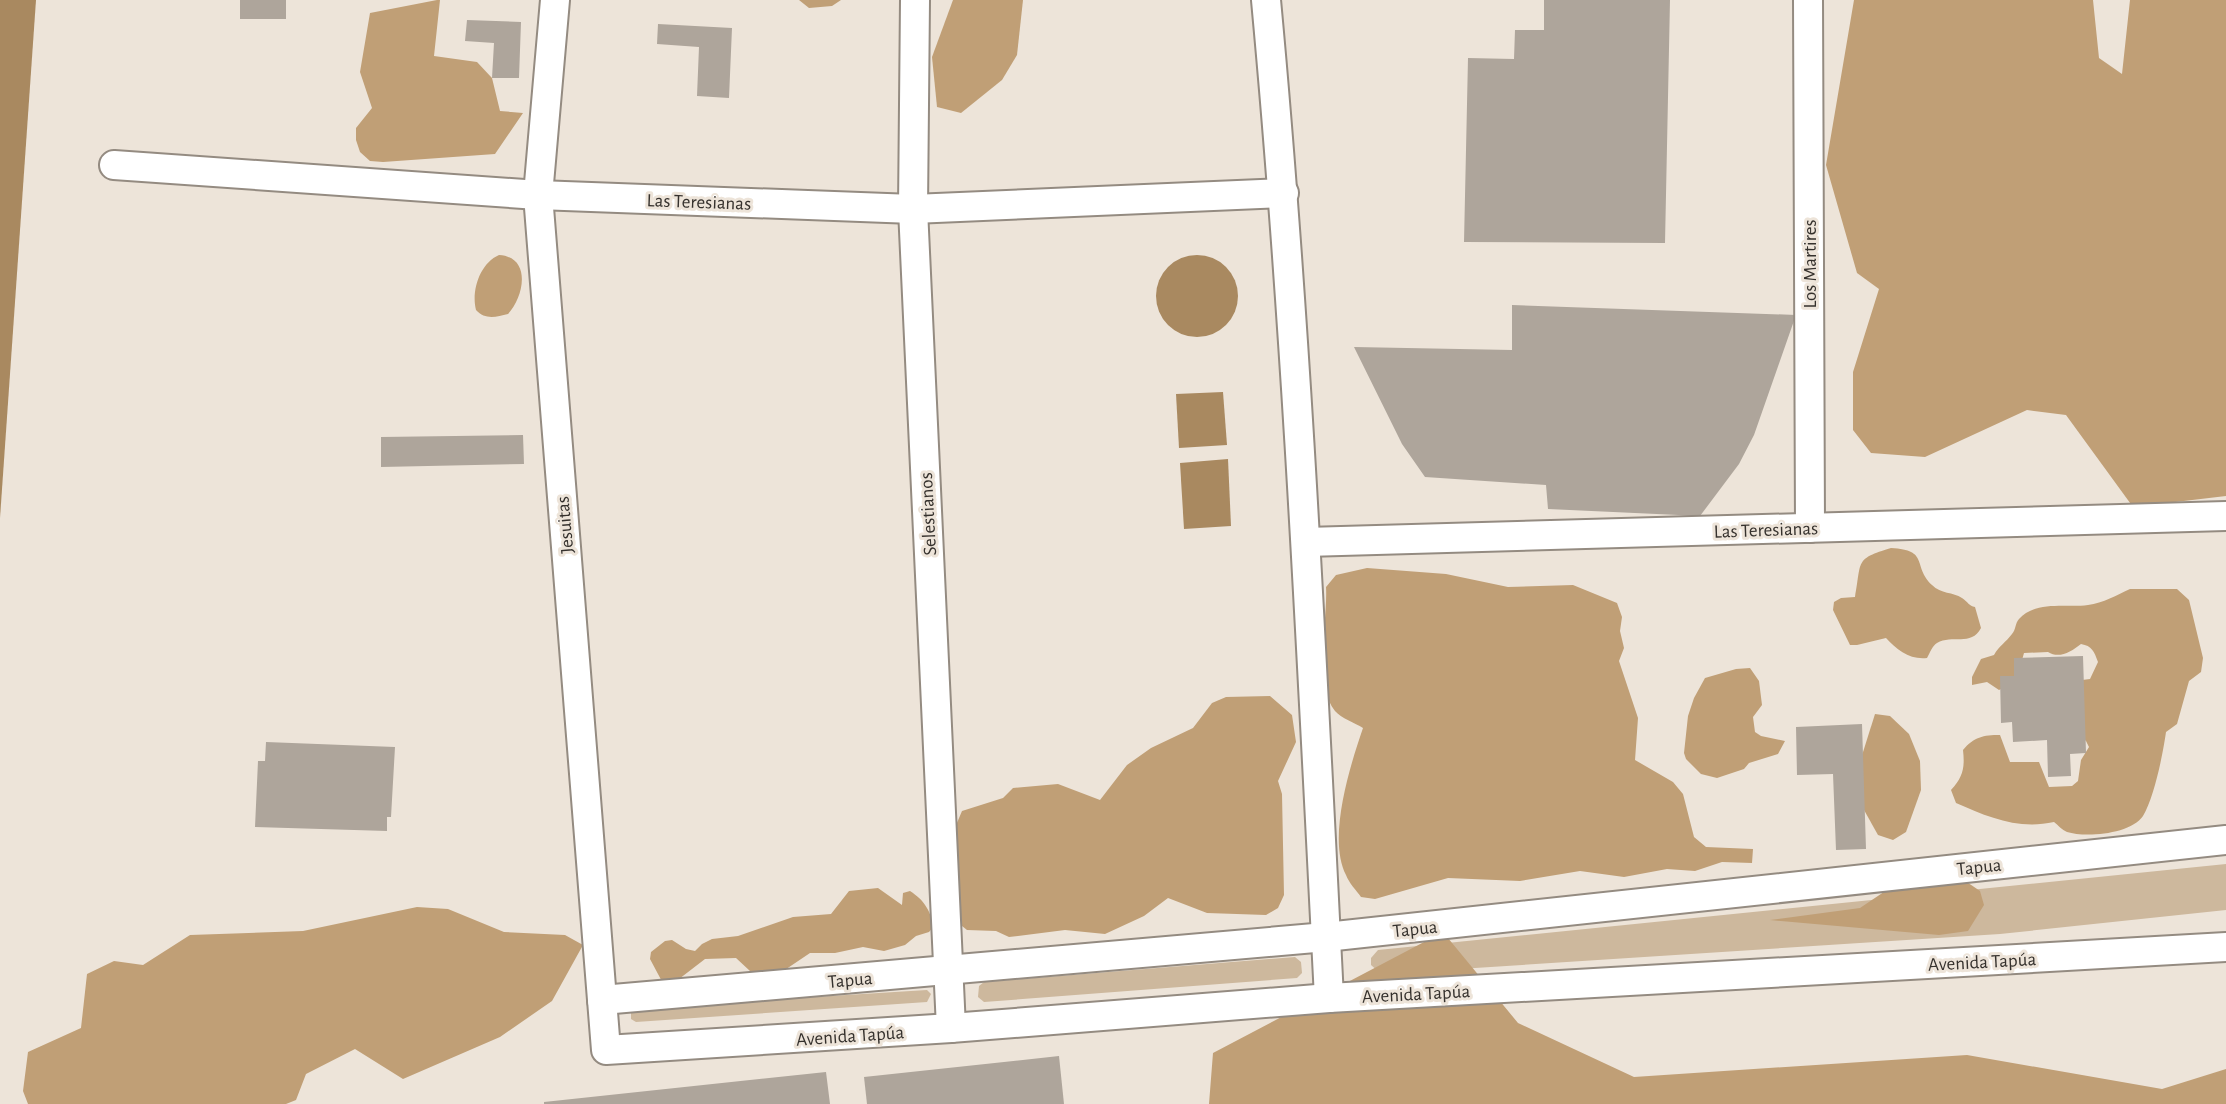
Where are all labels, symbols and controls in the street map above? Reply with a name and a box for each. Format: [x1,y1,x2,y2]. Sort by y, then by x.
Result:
street label: Las Teresianas [646,191,751,214]
street label: Los Martires [1801,219,1820,309]
street label: Selestianos [917,472,940,556]
street label: Jesuitas [554,495,577,554]
street label: Las Teresianas [1714,519,1819,542]
street label: Tapua [1956,856,2003,879]
street label: Tapua [1392,918,1439,941]
street label: Avenida Tapúa [1928,950,2037,975]
street label: Tapua [827,969,874,992]
street label: Avenida Tapúa [1362,982,1471,1007]
street label: Avenida Tapúa [795,1023,905,1050]

